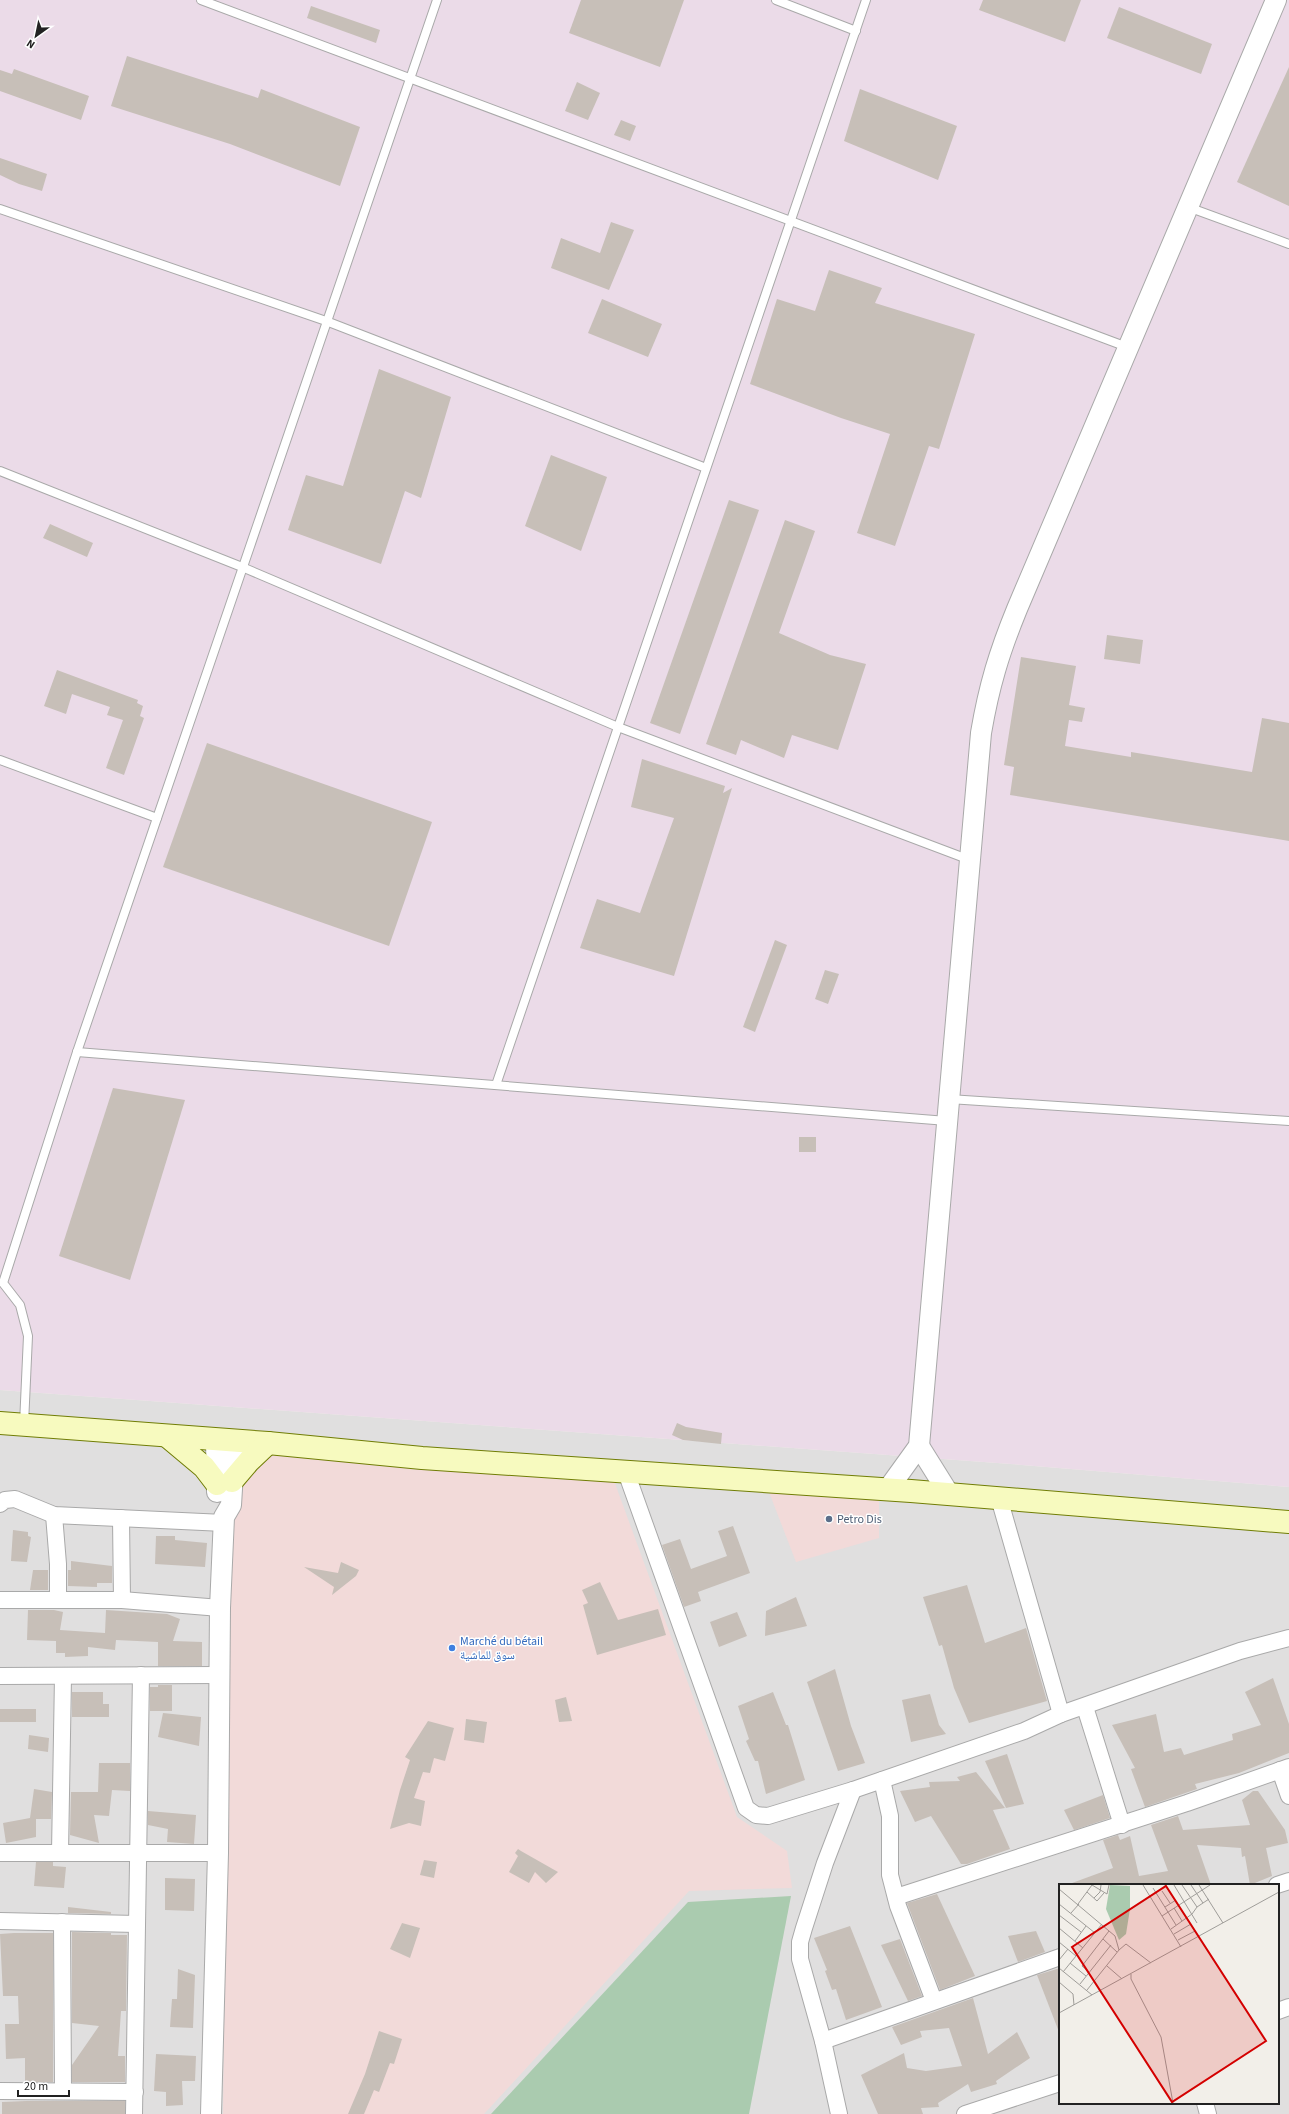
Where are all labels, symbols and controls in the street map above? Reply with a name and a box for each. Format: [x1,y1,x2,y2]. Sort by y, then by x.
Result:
north arrow [16,16,56,56]
text: N [24,36,38,52]
place label: Petro Dis [837,1511,882,1528]
marker: Petro Dis [824,1514,834,1524]
place label: Marché du bétail سوق للماشية [460,1633,543,1664]
marker: Marché du bétail سوق للماشية [447,1643,457,1653]
inset map [1059,1884,1279,2104]
scale bar [18,2072,69,2098]
text: 20 m [24,2078,48,2095]

